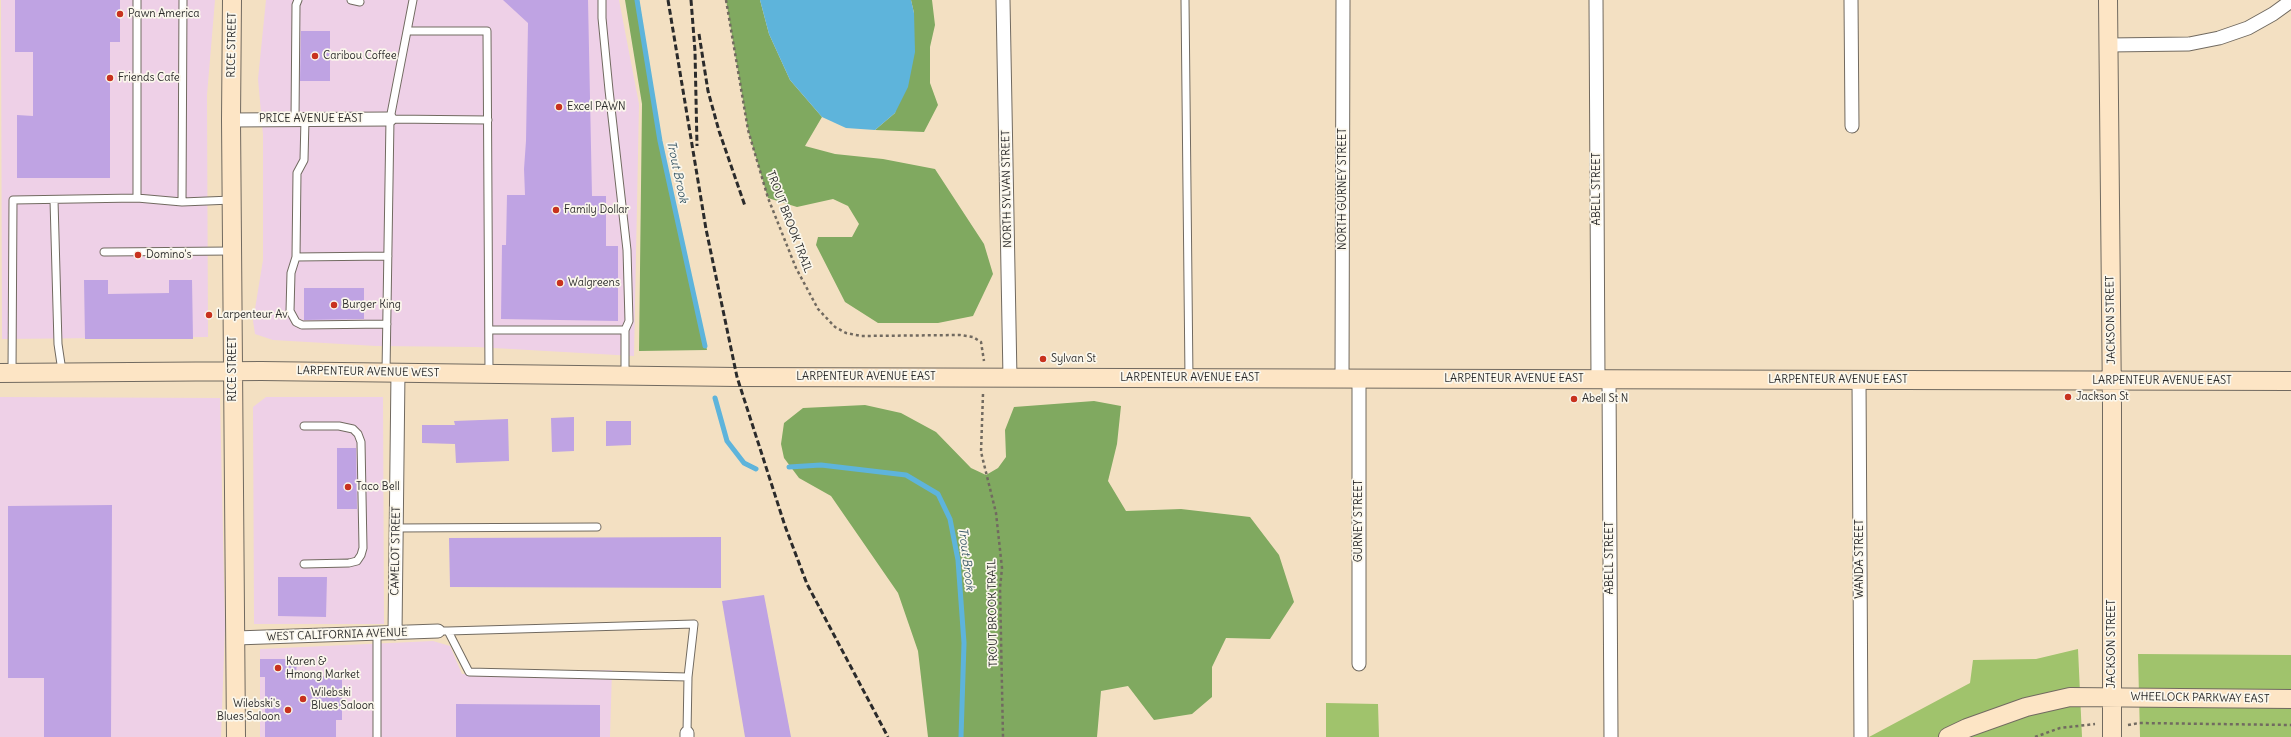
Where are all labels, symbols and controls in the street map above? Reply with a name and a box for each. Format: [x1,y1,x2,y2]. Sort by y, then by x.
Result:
place label: Pawn America [128,7,200,21]
marker: Pawn America [115,9,125,19]
street label: RICE STREET [225,12,239,78]
place label: Caribou Coffee [323,49,397,63]
marker: Caribou Coffee [310,51,320,61]
place label: Friends Cafe [118,71,180,85]
marker: Friends Cafe [105,73,115,83]
place label: Excel PAWN [567,100,626,114]
marker: Excel PAWN [554,102,564,112]
street label: PRICE AVENUE EAST [259,112,363,126]
street label: NORTH GURNEY STREET [1336,128,1350,250]
street label: NORTH SYLVAN STREET [999,130,1015,248]
water label: Trout Brook [663,140,691,204]
street label: ABELL STREET [1590,153,1604,225]
street label: TROUT BROOK TRAIL [763,169,815,275]
place label: Family Dollar [564,203,629,217]
marker: Family Dollar [551,205,561,215]
place label: Domino's [146,248,192,262]
marker: Domino's [133,250,143,260]
street label: JACKSON STREET [2104,275,2118,365]
place label: Walgreens [568,276,620,290]
marker: Walgreens [555,278,565,288]
place label: Burger King [342,298,401,312]
marker: Burger King [329,300,339,310]
place label: Larpenteur Av [217,308,288,322]
marker: Larpenteur Av [204,310,214,320]
street label: RICE STREET [226,336,240,402]
place label: Sylvan St [1051,352,1096,366]
marker: Sylvan St [1038,354,1048,364]
street label: LARPENTEUR AVENUE WEST [297,364,439,380]
street label: LARPENTEUR AVENUE EAST [796,370,936,384]
street label: LARPENTEUR AVENUE EAST [1120,371,1260,385]
street label: LARPENTEUR AVENUE EAST [1444,372,1584,386]
street label: LARPENTEUR AVENUE EAST [1768,373,1908,387]
street label: LARPENTEUR AVENUE EAST [2092,374,2232,388]
place label: Jackson St [2076,390,2129,404]
place label: Abell St N [1582,392,1628,406]
marker: Jackson St [2063,392,2073,402]
marker: Abell St N [1569,394,1579,404]
place label: Taco Bell [356,480,400,494]
street label: GURNEY STREET [1352,480,1366,562]
marker: Taco Bell [343,482,353,492]
street label: CAMELOT STREET [389,506,403,596]
street label: WANDA STREET [1853,519,1867,599]
street label: ABELL STREET [1603,522,1617,594]
water label: Trout Brook [955,527,977,591]
street label: TROUT BROOK TRAIL [985,559,1001,667]
street label: JACKSON STREET [2105,599,2119,689]
street label: WEST CALIFORNIA AVENUE [266,626,408,644]
place label: Karen & Hmong Market [286,655,360,681]
marker: Karen & Hmong Market [273,663,283,673]
place label: Wilebski Blues Saloon [311,686,374,712]
street label: WHEELOCK PARKWAY EAST [2130,690,2270,706]
marker: Wilebski Blues Saloon [298,694,308,704]
place label: Wilebski's Blues Saloon [217,697,280,723]
marker: Wilebski's Blues Saloon [283,705,293,715]

